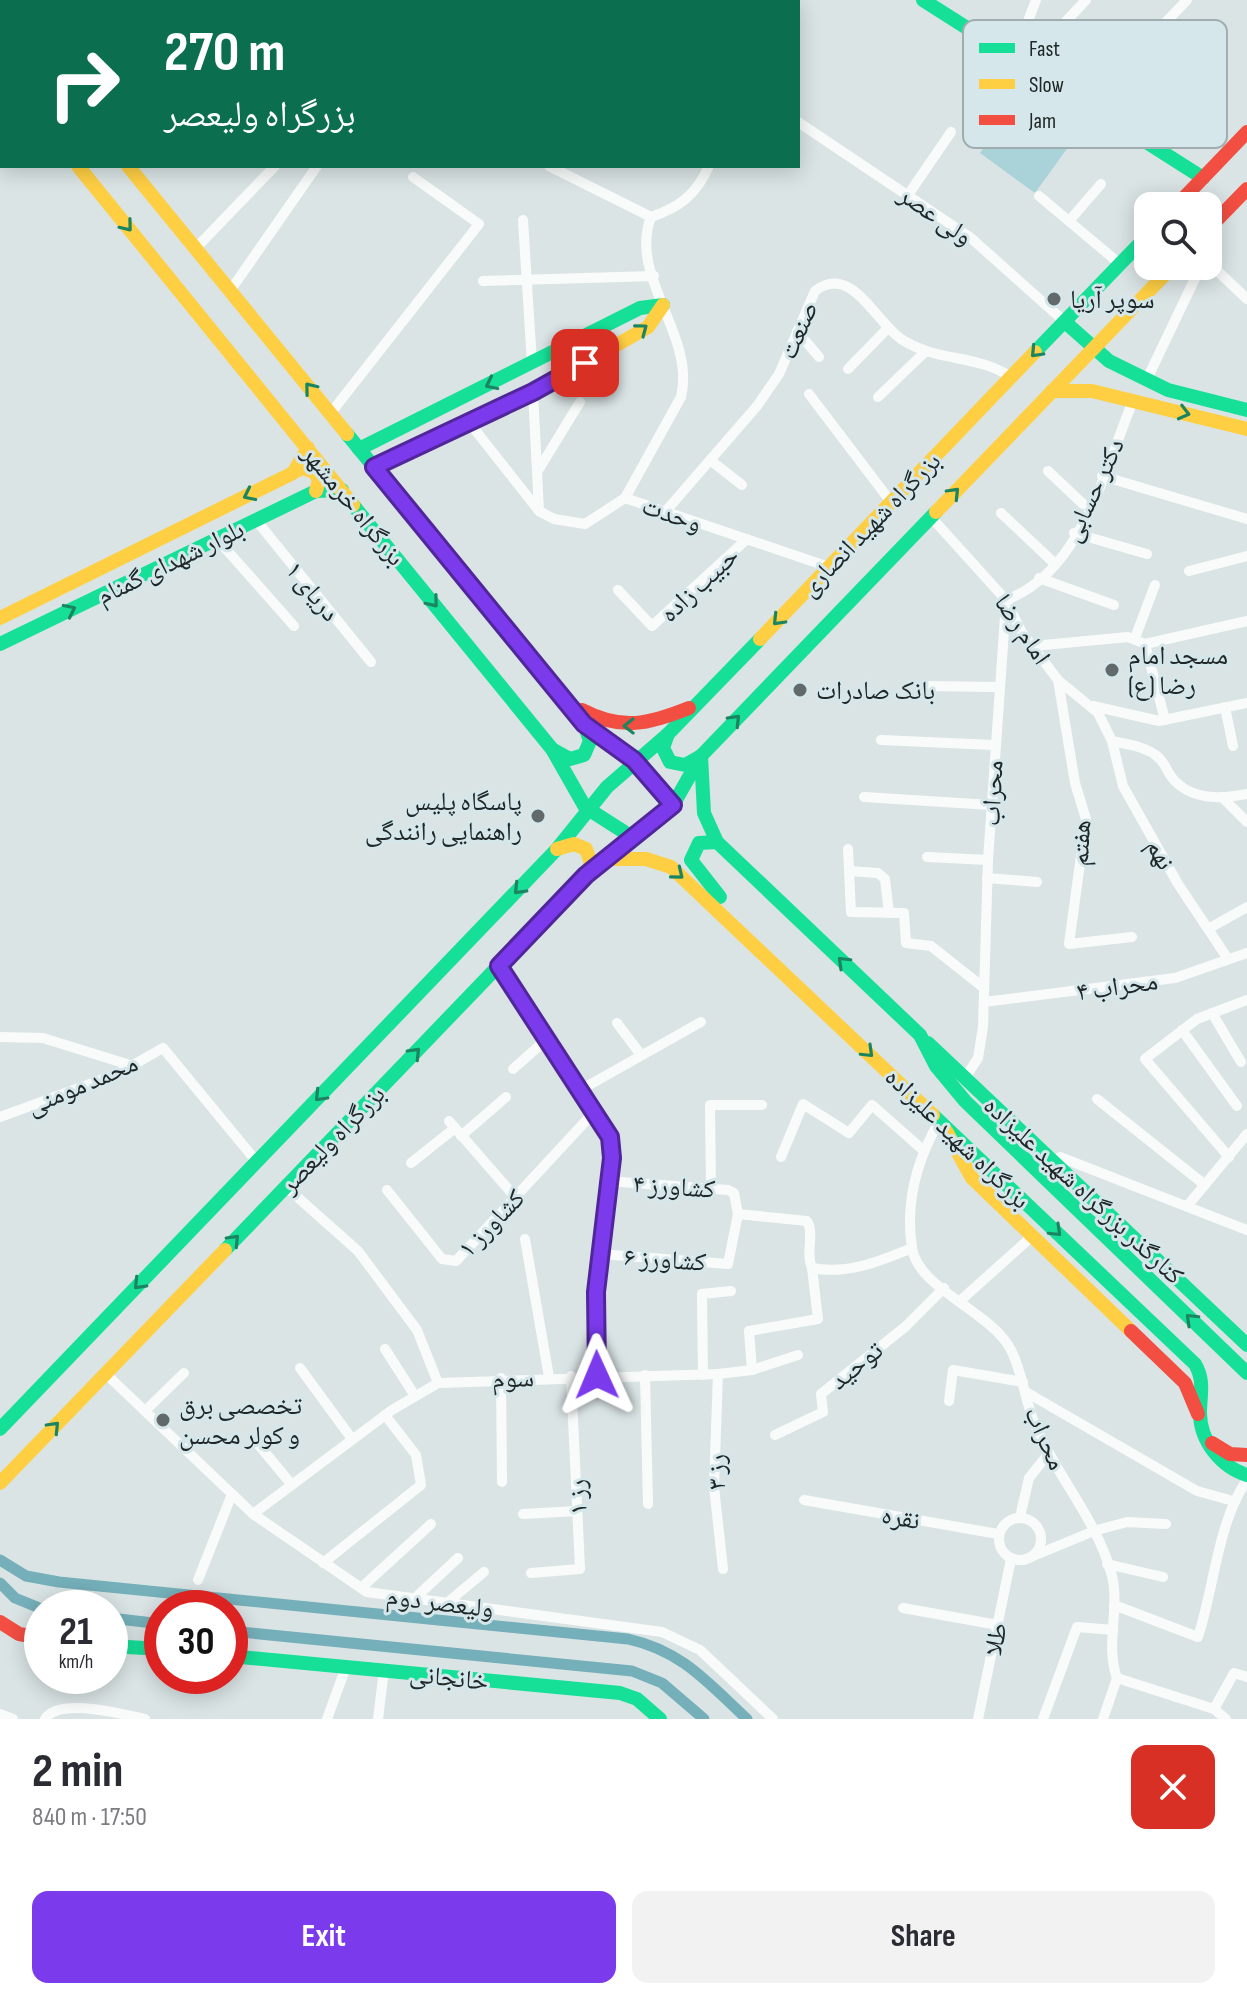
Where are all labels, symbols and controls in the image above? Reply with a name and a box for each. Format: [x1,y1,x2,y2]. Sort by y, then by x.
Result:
text: 270 m [164,20,285,87]
legend [963,20,1227,148]
icon: right [32,32,136,136]
text: Fast [1029,36,1060,63]
text: Slow [1029,72,1064,99]
text: بزرگراه ولیعصر [164,94,356,137]
text: Jam [1028,108,1056,135]
street label: ولی عصر [891,179,978,253]
map controls [1134,192,1222,280]
button: search [1134,192,1222,280]
one-way arrow [117,217,132,232]
place label: سوپر آریا [1070,285,1155,316]
marker: سوپر آریا [1045,290,1063,308]
street label: صنعت [773,297,826,364]
one-way arrow [633,324,648,339]
pin [551,329,619,397]
icon: arrive [563,341,607,385]
one-way arrow [1030,343,1045,357]
one-way arrow [485,374,500,389]
one-way arrow [305,383,319,398]
one-way arrow [1176,404,1190,421]
street label: دکتر حسابی [1057,434,1132,547]
street label: بزرگراه خرمشهر [294,438,411,573]
street label: بزرگراه شهید انصاری [794,446,948,604]
one-way arrow [243,485,258,500]
one-way arrow [945,487,959,502]
street label: وحدت [638,491,705,540]
street label: بلوار شهدای گمنام [92,514,250,613]
street label: حبیب زاده [654,541,746,629]
street label: دریای ۱ [278,556,345,628]
street label: امام رضا [986,589,1057,672]
one-way arrow [423,593,438,607]
one-way arrow [62,604,77,620]
one-way arrow [773,611,787,625]
place label: مسجد امام رضا (ع) [1128,641,1228,702]
marker: مسجد امام رضا (ع) [1103,661,1121,679]
place label: بانک صادرات [816,676,935,707]
marker: بانک صادرات [791,681,809,699]
one-way arrow [726,715,741,729]
one-way arrow [622,717,635,735]
street label: محراب [976,759,1011,827]
place label: پاسگاه پلیس راهنمایی رانندگی [365,787,522,848]
marker: پاسگاه پلیس راهنمایی رانندگی [529,807,547,825]
street label: هفتم [1065,819,1098,867]
street label: نهم [1139,834,1181,876]
one-way arrow [669,865,684,879]
one-way arrow [514,880,528,894]
one-way arrow [838,958,853,972]
street label: محراب ۴ [1075,966,1160,1009]
one-way arrow [859,1043,873,1057]
street label: محمد مومنی [22,1048,143,1123]
one-way arrow [406,1048,420,1062]
street label: بزرگراه شهید علیزاده [878,1062,1036,1216]
street label: بزرگراه ولیعصر [273,1079,392,1201]
one-way arrow [315,1087,329,1102]
street label: کنارگذر بزرگراه شهید علیزاده [977,1090,1189,1292]
street label: کشاورز ۴ [632,1169,716,1206]
street label: کشاورز ۱ [452,1183,532,1265]
one-way arrow [1047,1222,1061,1237]
one-way arrow [225,1235,240,1249]
street label: کشاورز ۶ [623,1242,707,1279]
one-way arrow [134,1275,149,1289]
one-way arrow [1186,1314,1200,1328]
position arrow [555,1333,639,1417]
street label: توحید [824,1335,890,1397]
street label: سوم [492,1363,535,1397]
place label: تخصصی برق و کولر محسن [179,1391,303,1452]
street label: محراب [1017,1402,1072,1475]
marker: تخصصی برق و کولر محسن [154,1411,172,1429]
one-way arrow [45,1422,59,1436]
street label: رز ۳ [702,1454,733,1490]
street label: رز ۱ [562,1478,595,1516]
street label: نقره [879,1500,922,1537]
street label: ولیعصر دوم [384,1582,495,1626]
speed limit sign: 30 [144,1590,248,1694]
text: 21 [59,1608,93,1656]
street label: طلا [978,1620,1015,1659]
text: km/h [59,1650,93,1674]
street label: خانجانی [408,1659,490,1698]
text: 2 min [32,1743,123,1800]
button: close [1131,1745,1215,1829]
text: 840 m · 17:50 [32,1802,147,1833]
button: Exit [32,1891,616,1983]
button: Share [632,1891,1215,1983]

